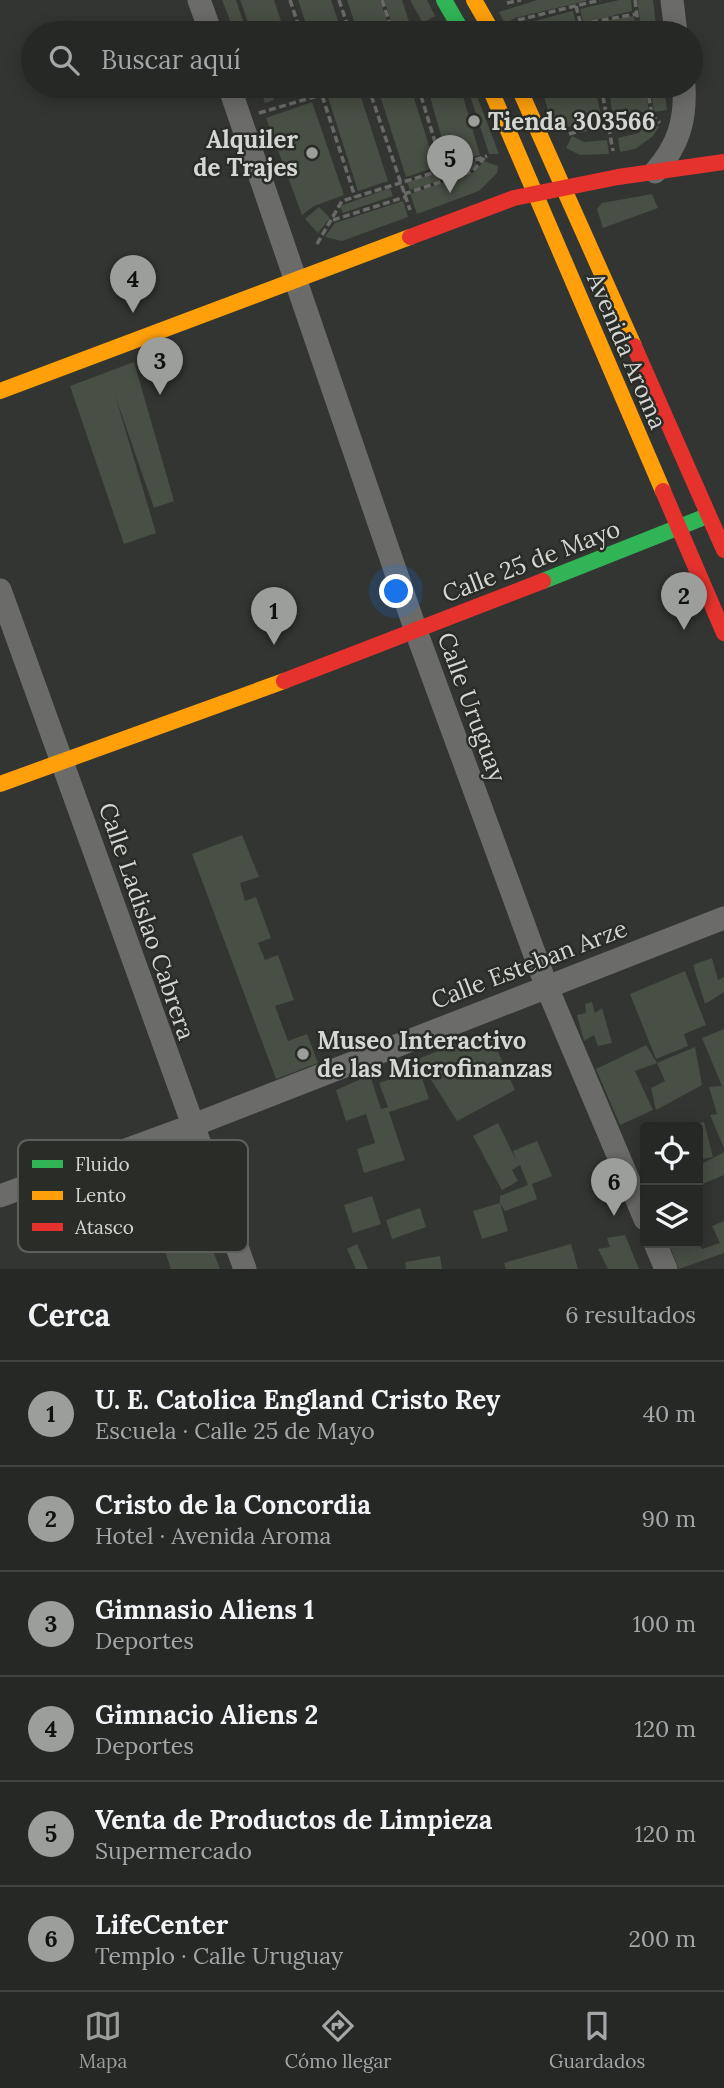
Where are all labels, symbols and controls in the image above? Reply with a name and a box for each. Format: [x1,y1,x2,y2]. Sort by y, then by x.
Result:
search box [21,21,703,98]
icon: search [45,41,83,79]
text: Buscar aquí [101,43,241,76]
place label: Tienda 303566 [488,106,655,137]
marker: Tienda 303566 [466,113,482,129]
place label: Alquiler de Trajes [193,124,298,183]
pin: 5 [427,135,473,193]
marker: Alquiler de Trajes [304,145,320,161]
pin: 4 [110,255,156,313]
street label: Avenida Aroma [580,267,674,434]
pin: 3 [137,337,183,395]
street label: Calle 25 de Mayo [438,513,624,609]
pin: 2 [661,572,707,630]
your location [379,574,413,608]
pin: 1 [251,587,297,645]
street label: Calle Uruguay [431,628,513,786]
street label: Calle Ladislao Cabrera [92,798,202,1044]
street label: Calle Esteban Arze [427,912,631,1016]
place label: Museo Interactivo de las Microfinanzas [317,1025,553,1084]
marker: Museo Interactivo de las Microfinanzas [295,1046,311,1062]
map controls [640,1122,703,1248]
button: locate [640,1122,703,1185]
legend [18,1140,248,1252]
text: Fluido [75,1152,130,1176]
pin: 6 [591,1158,637,1216]
text: Lento [75,1183,126,1207]
button: layers [640,1185,703,1248]
text: Atasco [74,1215,134,1239]
text: Cerca [28,1296,110,1334]
text: 6 resultados [565,1300,696,1329]
text: U. E. Catolica England Cristo Rey [95,1383,500,1416]
text: 1 [46,1399,56,1428]
text: 40 m [643,1399,696,1428]
text: Escuela · Calle 25 de Mayo [95,1416,375,1445]
text: Cristo de la Concordia [95,1488,371,1521]
text: 2 [45,1504,57,1533]
text: 90 m [642,1504,696,1533]
text: Hotel · Avenida Aroma [95,1521,331,1550]
text: Gimnasio Aliens 1 [95,1593,314,1626]
text: 3 [45,1609,57,1638]
text: 100 m [632,1609,696,1638]
text: Deportes [95,1626,194,1655]
text: Gimnacio Aliens 2 [95,1698,318,1731]
text: 4 [45,1714,57,1743]
text: 120 m [634,1714,696,1743]
text: Deportes [95,1731,194,1760]
text: Venta de Productos de Limpieza [95,1803,492,1836]
text: 5 [45,1819,57,1848]
text: 120 m [634,1819,696,1848]
text: Supermercado [95,1836,252,1865]
text: LifeCenter [95,1908,228,1941]
text: 6 [44,1924,58,1953]
text: 200 m [628,1924,696,1953]
text: Templo · Calle Uruguay [95,1941,343,1970]
tab: Mapa [79,2007,127,2073]
tab: Cómo llegar [285,2007,391,2073]
tab: Guardados [549,2007,645,2073]

